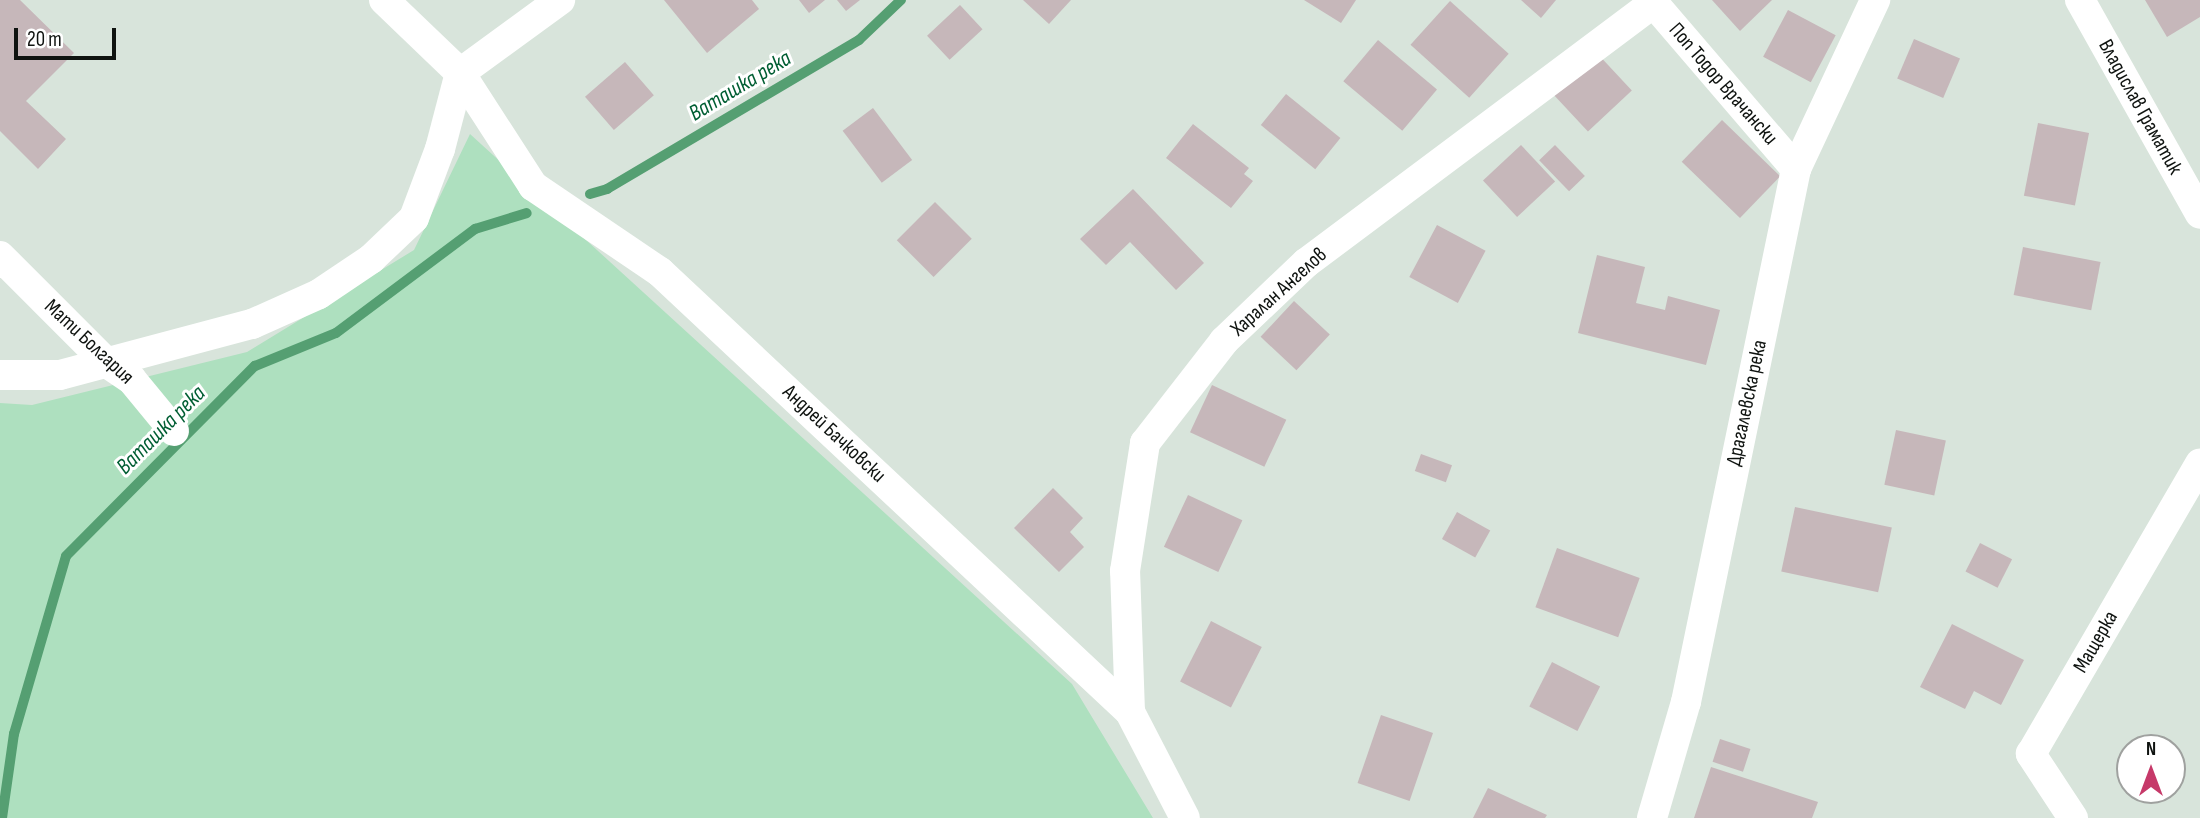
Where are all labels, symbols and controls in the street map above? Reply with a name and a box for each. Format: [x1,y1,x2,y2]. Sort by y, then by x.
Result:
scale bar [18,14,119,58]
street label: Поп Тодор Врачански [1663,18,1783,150]
text: 20 m [27,27,62,52]
street label: Владислав Граматик [2093,35,2187,179]
water label: Ваташка река [684,45,796,127]
street label: Харалан Ангелов [1226,242,1332,342]
street label: Мати Болгария [39,294,139,390]
street label: Драгалевска река [1721,338,1773,468]
water label: Ваташка река [111,380,211,480]
street label: Андрей Бачковски [777,380,891,488]
street label: Мащерка [2068,607,2124,677]
north arrow [2116,734,2186,804]
text: N [2146,738,2156,761]

